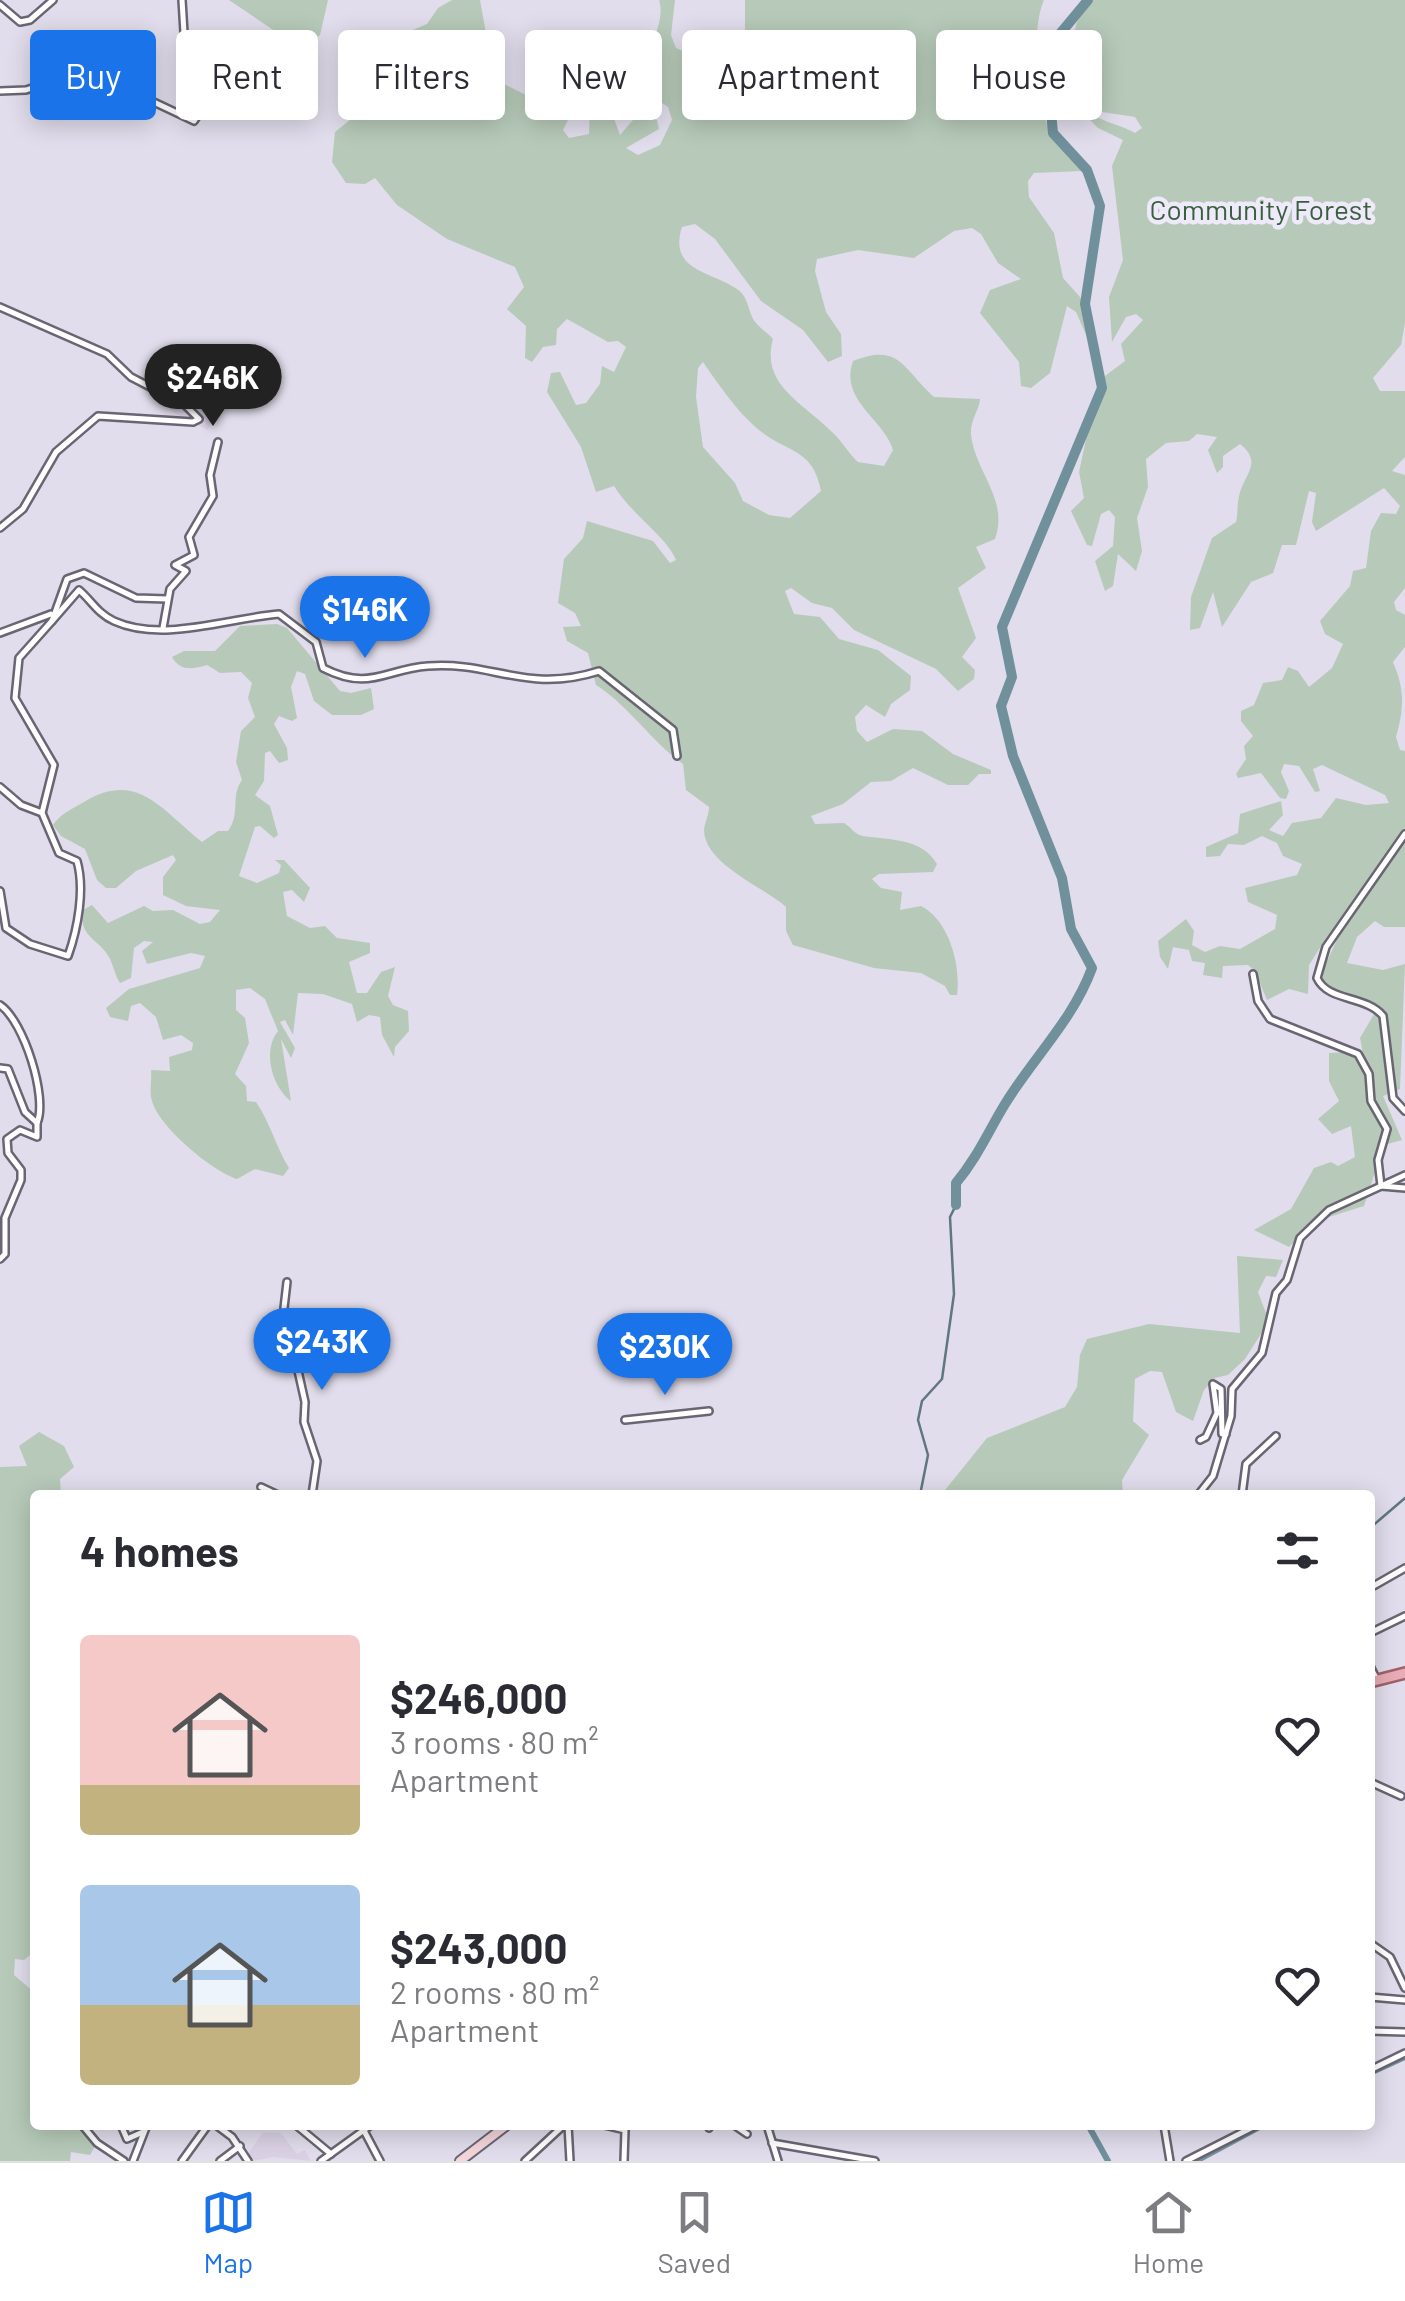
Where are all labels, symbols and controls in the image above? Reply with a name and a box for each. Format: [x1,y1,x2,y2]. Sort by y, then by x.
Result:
chip: Buy [30,30,156,120]
chip: Rent [176,30,318,120]
chip: Filters [338,30,505,120]
chip: New [525,30,662,120]
chip: Apartment [682,30,916,120]
chip: House [936,30,1102,120]
park label: Community Forest [1150,192,1372,226]
pin: $246K [143,344,283,429]
text: $246K [167,357,259,395]
pin: $146K [295,576,435,661]
text: $146K [322,589,408,627]
pin: $243K [252,1308,392,1393]
pin: $230K [595,1313,735,1398]
text: $243K [276,1321,368,1359]
text: $230K [619,1326,711,1364]
icon: filters [1270,1523,1325,1578]
text: 4 homes [80,1525,239,1575]
text: $246,000 [390,1672,567,1722]
icon: home [160,1675,280,1795]
icon: heart [1270,1708,1325,1763]
text: 3 rooms · 80 m² [390,1722,599,1760]
text: Apartment [390,1760,539,1798]
text: $243,000 [390,1922,568,1972]
icon: home [160,1925,280,2045]
icon: heart [1270,1958,1325,2013]
text: 2 rooms · 80 m² [390,1972,599,2010]
text: Apartment [390,2010,539,2048]
tab: Map [201,2185,256,2279]
tab: Saved [658,2185,731,2279]
tab: Home [1133,2185,1204,2279]

